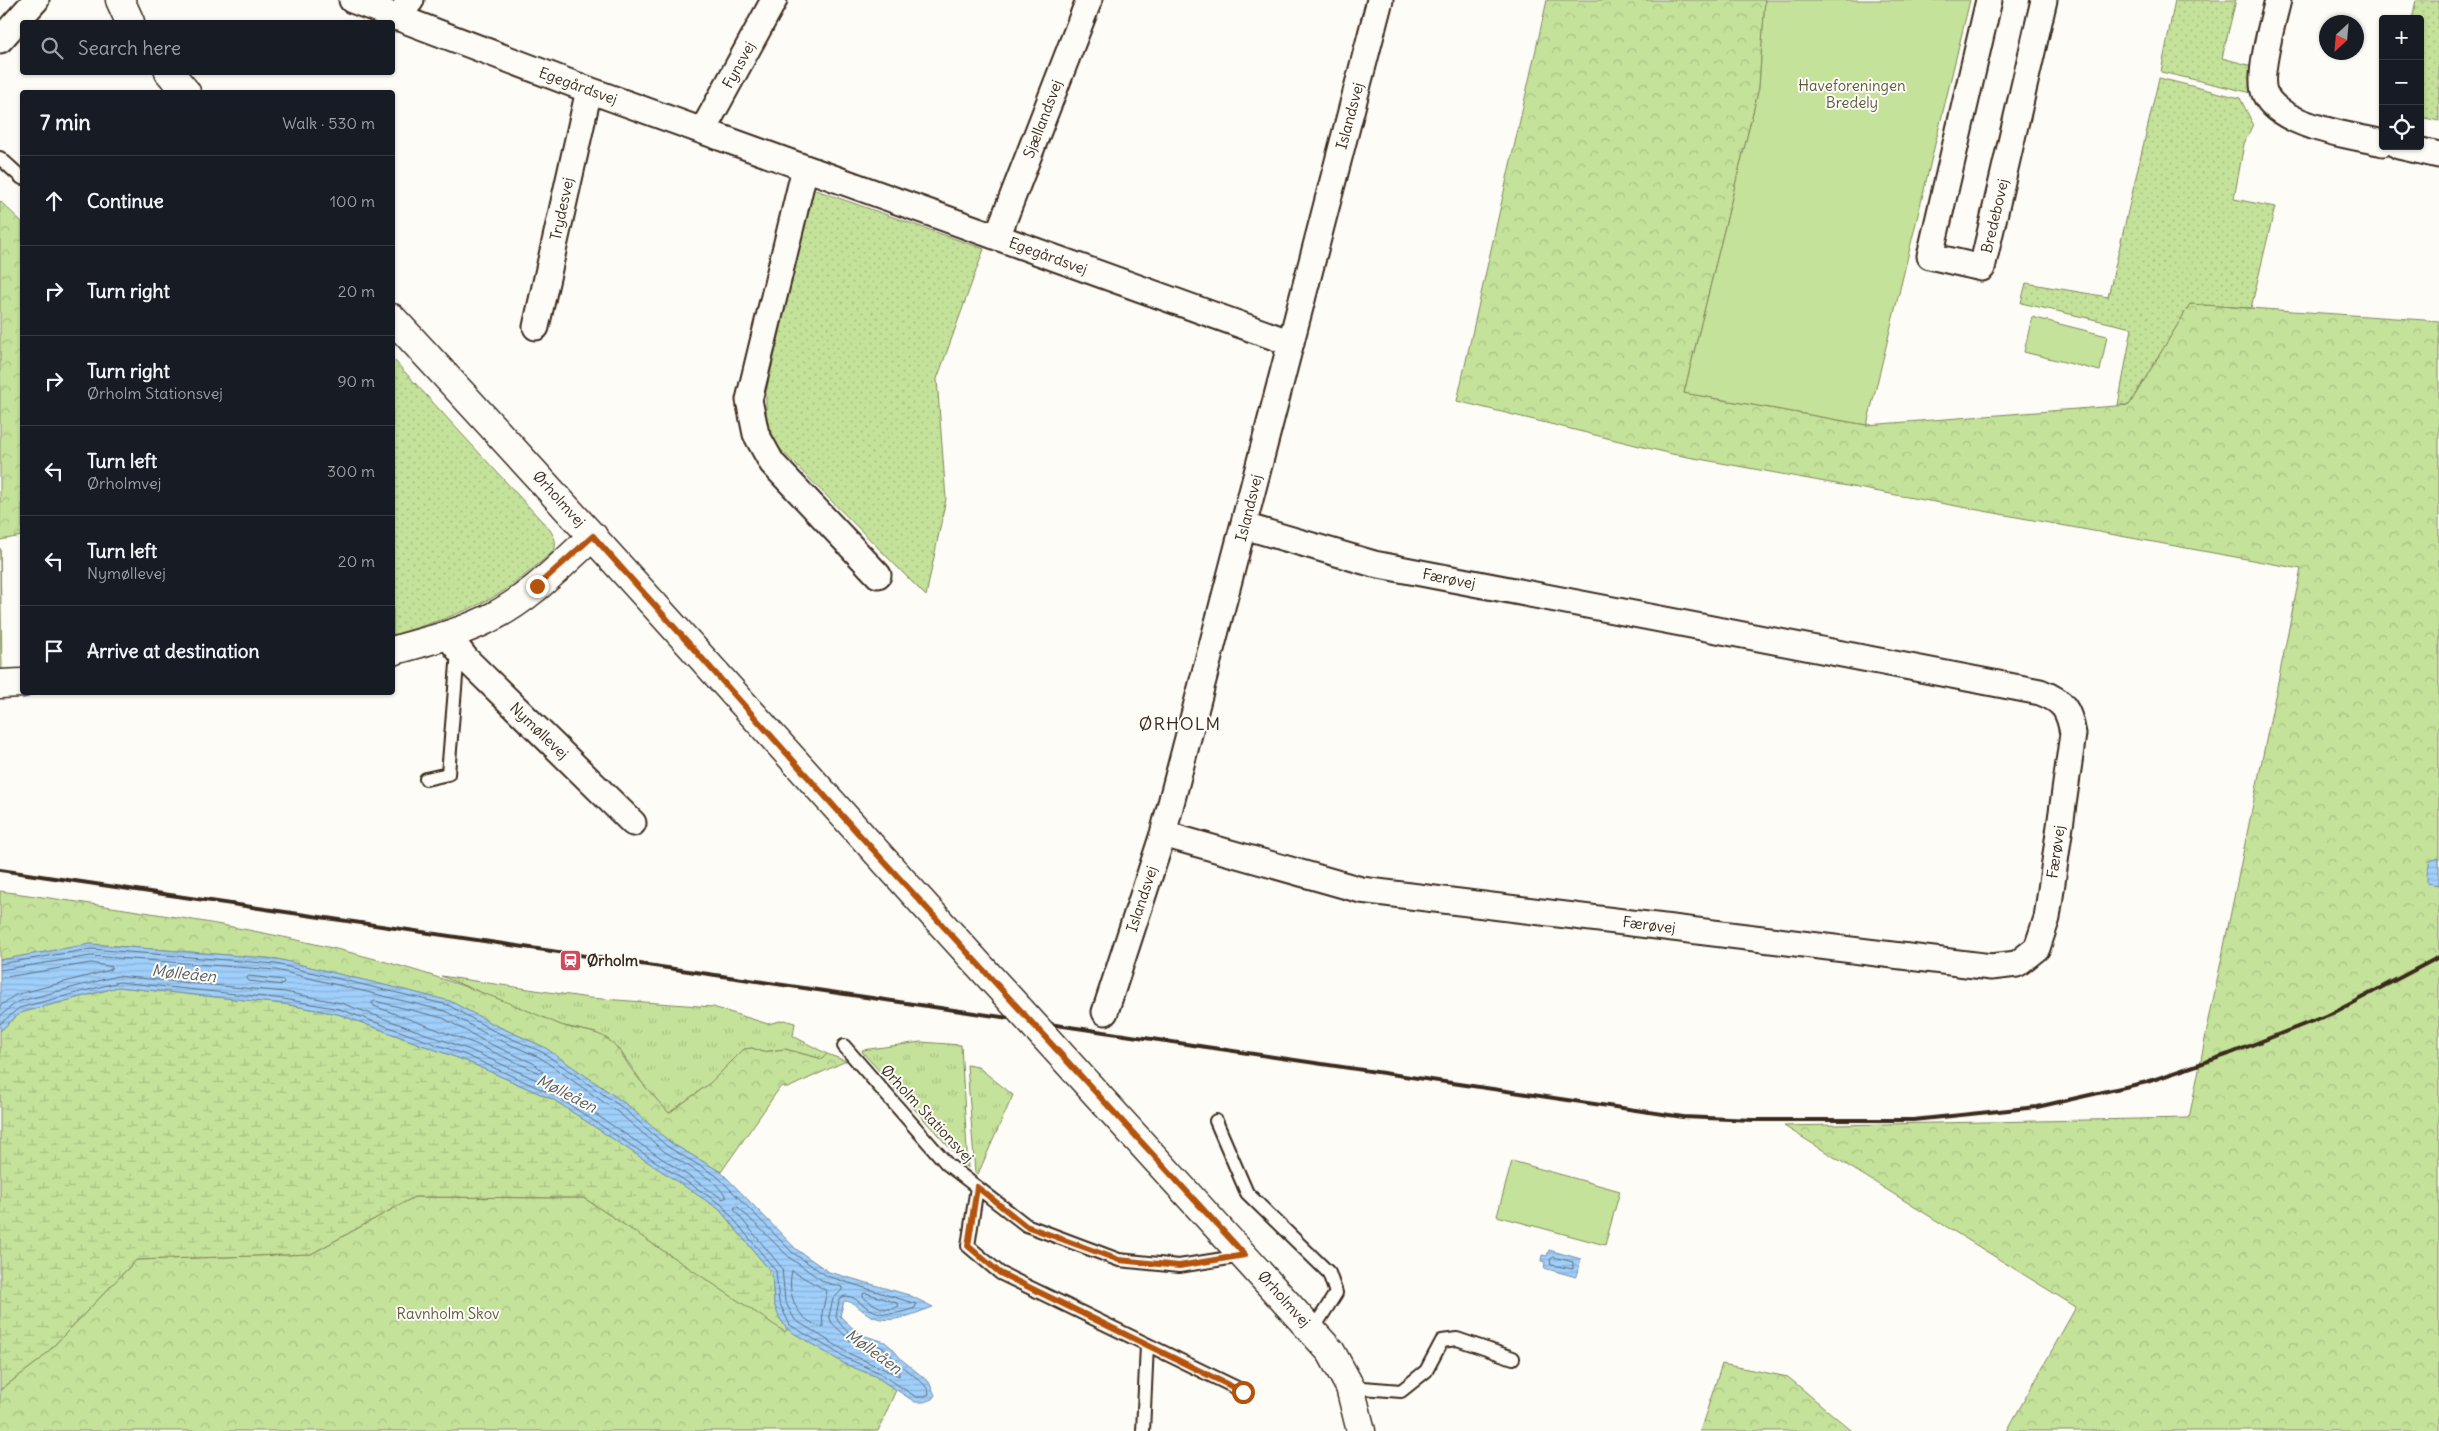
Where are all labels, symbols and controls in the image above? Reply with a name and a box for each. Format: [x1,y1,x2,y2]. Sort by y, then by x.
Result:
north arrow [2319,15,2364,60]
map controls [2379,15,2424,150]
button: + [2379,15,2424,60]
search box [20,20,395,75]
icon: search [38,34,66,62]
text: Search here [78,36,181,60]
street label: Fynsvej [718,38,759,92]
button: − [2379,60,2424,105]
street label: Egegårdsvej [536,63,620,109]
park label: Haveforeningen Bredely [1798,76,1906,112]
street label: Sjællandsvej [1019,77,1066,161]
street label: Islandsvej [1331,80,1368,151]
button: locate [2379,105,2424,150]
text: 7 min [40,109,91,136]
text: Walk · 530 m [282,113,375,133]
street label: Trydesvej [546,176,577,242]
street label: Bredebovej [1977,177,2012,255]
icon: ahead [40,187,68,215]
text: Continue [87,189,164,213]
text: 100 m [330,191,375,211]
street label: Egegårdsvej [1006,233,1090,279]
icon: right [40,277,68,305]
text: Turn right [87,279,170,303]
text: 20 m [338,281,375,301]
text: Turn right [87,359,170,383]
icon: right [40,367,68,395]
text: 90 m [337,371,375,391]
text: Ørholm Stationsvej [87,383,223,403]
text: Turn left [87,449,157,473]
icon: left [40,457,68,485]
text: 300 m [327,461,375,481]
street label: Ørholmvej [529,466,590,531]
street label: Islandsvej [1231,472,1266,543]
text: Ørholmvej [87,473,161,493]
text: Turn left [87,539,157,563]
icon: left [40,547,68,575]
text: 20 m [338,551,375,571]
text: Nymøllevej [87,563,166,583]
street label: Færøvej [1421,564,1477,593]
route end [526,575,549,598]
icon: arrive [40,637,68,665]
text: Arrive at destination [87,639,260,663]
street label: Nymøllevej [506,698,573,763]
district label: ØRHOLM [1139,712,1221,735]
street label: Færøvej [2042,824,2069,880]
street label: Islandsvej [1122,863,1161,934]
street label: Færøvej [1621,912,1677,937]
station icon: Ørholm [559,949,583,973]
place label: Ørholm [587,951,638,970]
water label: Mølleåen [151,960,218,986]
street label: Ørholm Stationsvej [877,1061,978,1167]
water label: Mølleåen [534,1069,601,1117]
street label: Ørholmvej [1254,1266,1315,1331]
park label: Ravnholm Skov [397,1304,499,1323]
water label: Mølleåen [842,1324,907,1379]
route start [1232,1381,1255,1404]

